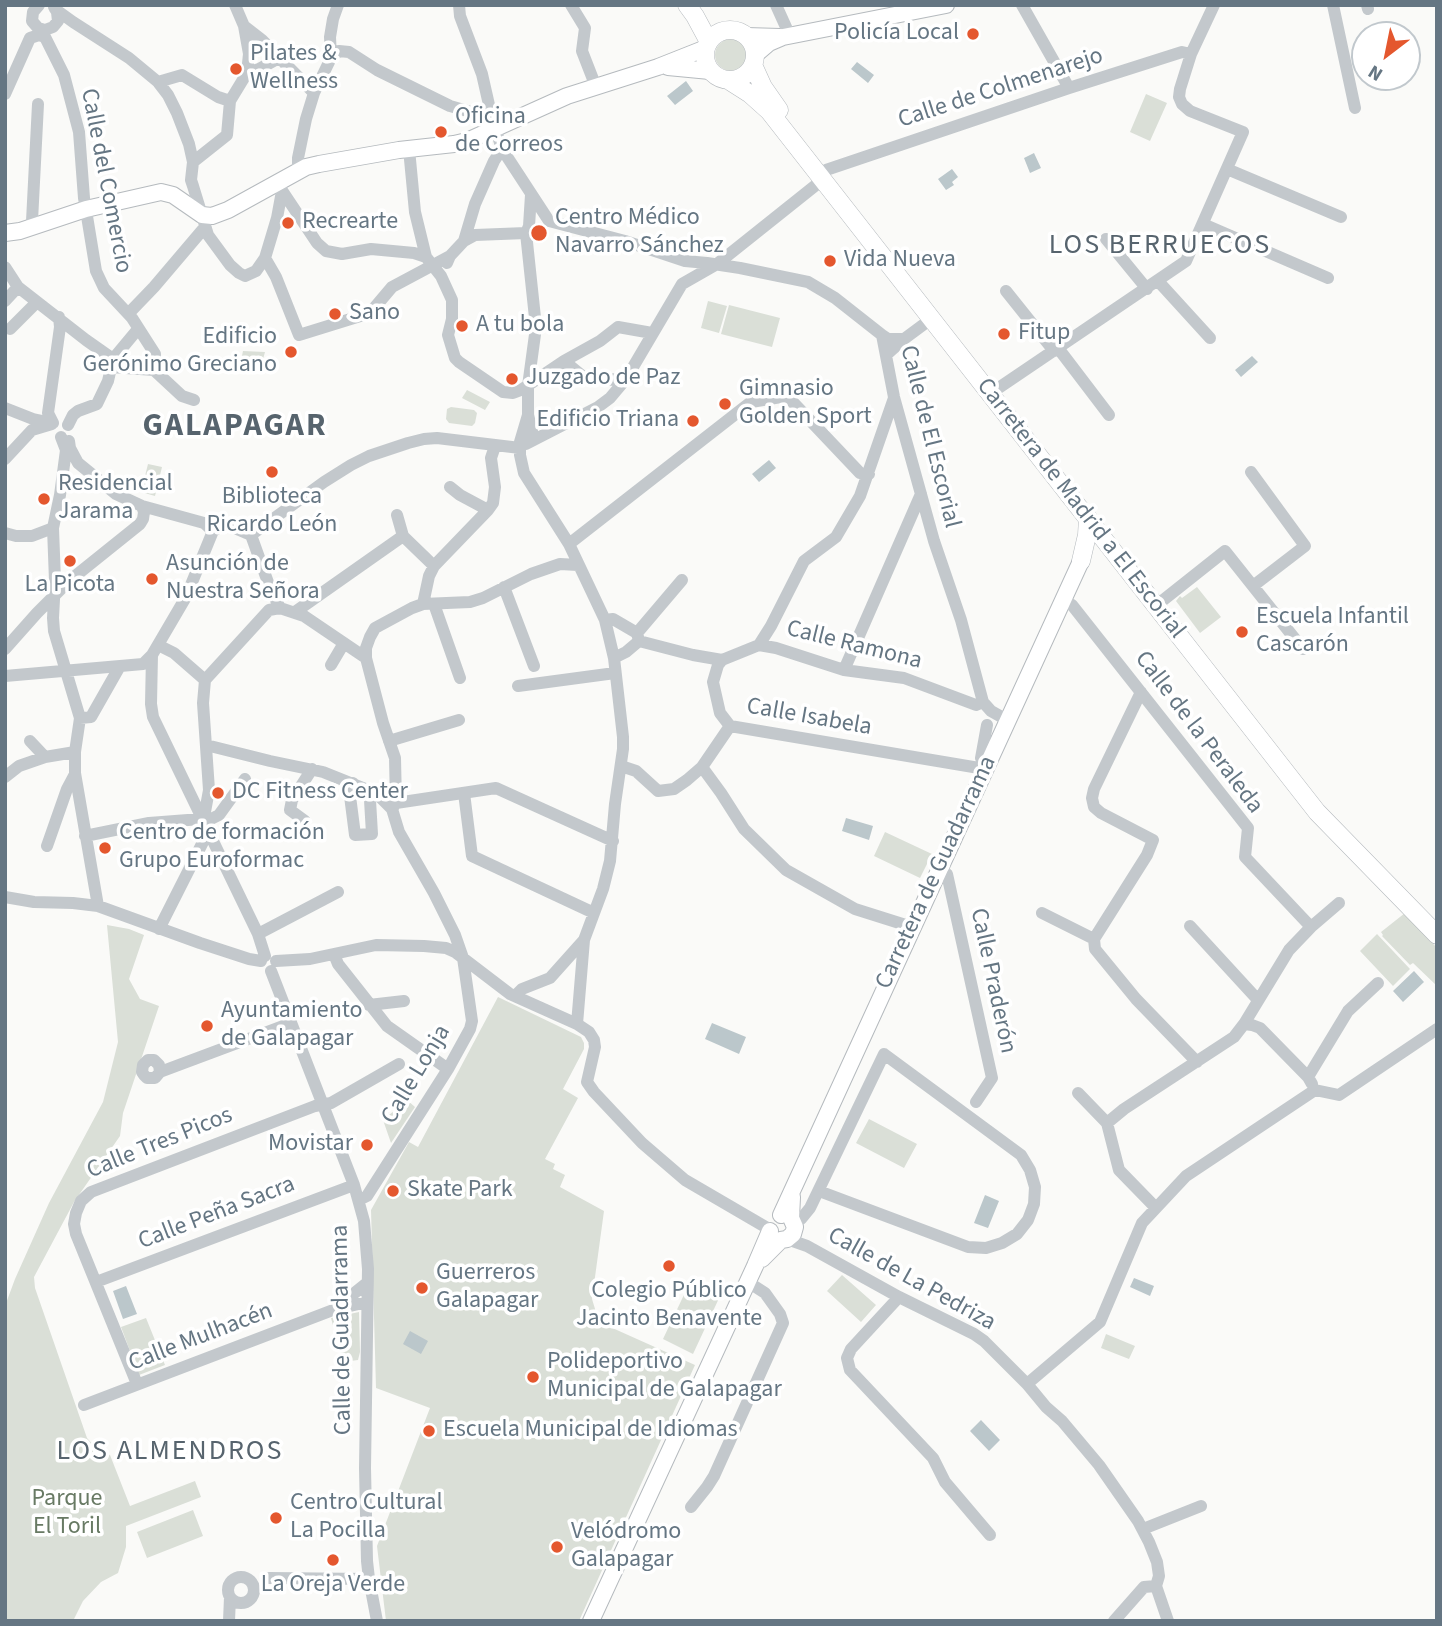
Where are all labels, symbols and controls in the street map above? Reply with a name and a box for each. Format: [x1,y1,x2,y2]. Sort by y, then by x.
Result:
place label: Policía Local [834,20,959,48]
north arrow [1351,21,1421,91]
marker: Policía Local [965,26,981,42]
place label: Pilates & Wellness [250,41,338,97]
street label: Calle de Colmenarejo [895,42,1107,136]
text: N [1363,58,1388,87]
marker: Pilates & Wellness [228,61,244,77]
street label: Calle del Comercio [73,86,137,276]
place label: Oficina de Correos [455,104,563,160]
marker: Oficina de Correos [433,124,449,140]
place label: Centro Médico Navarro Sánchez [555,205,724,261]
place label: Recrearte [302,209,398,237]
marker: Recrearte [280,215,296,231]
marker: Centro Médico Navarro Sánchez [529,223,549,243]
district label: LOS BERRUECOS [1050,230,1270,264]
place label: Vida Nueva [844,247,956,275]
marker: Vida Nueva [822,253,838,269]
place label: Sano [349,300,400,328]
marker: Sano [327,306,343,322]
place label: A tu bola [476,312,564,340]
marker: A tu bola [454,318,470,334]
place label: Fitup [1018,320,1070,348]
place label: Edificio Gerónimo Greciano [83,324,277,380]
marker: Fitup [996,326,1012,342]
street label: Calle de El Escorial [892,343,966,531]
marker: Edificio Gerónimo Greciano [283,344,299,360]
place label: Juzgado de Paz [526,365,680,393]
marker: Juzgado de Paz [504,371,520,387]
street label: Carretera de Madrid a El Escorial [969,373,1191,645]
place label: Gimnasio Golden Sport [739,376,872,432]
marker: Gimnasio Golden Sport [717,396,733,412]
place label: Edificio Triana [536,407,679,435]
district label: GALAPAGAR [144,409,326,447]
marker: Edificio Triana [685,413,701,429]
marker: Biblioteca Ricardo León [264,464,280,480]
place label: Residencial Jarama [58,471,173,527]
place label: Biblioteca Ricardo León [207,484,337,540]
marker: Residencial Jarama [36,491,52,507]
place label: Asunción de Nuestra Señora [166,551,320,607]
marker: La Picota [62,553,78,569]
marker: Asunción de Nuestra Señora [144,571,160,587]
place label: La Picota [25,572,115,600]
place label: Escuela Infantil Cascarón [1256,604,1409,660]
street label: Calle Ramona [783,615,925,677]
marker: Escuela Infantil Cascarón [1234,624,1250,640]
street label: Calle de la Peraleda [1128,646,1268,820]
street label: Calle Isabela [744,693,874,743]
street label: Carretera de Guadarrama [870,752,1004,994]
place label: DC Fitness Center [232,779,408,807]
marker: DC Fitness Center [210,785,226,801]
place label: Centro de formación Grupo Euroformac [119,820,325,876]
marker: Centro de formación Grupo Euroformac [97,840,113,856]
street label: Calle Praderón [963,906,1021,1056]
place label: Ayuntamiento de Galapagar [221,998,363,1054]
marker: Ayuntamiento de Galapagar [199,1018,215,1034]
street label: Calle Lonja [376,1020,458,1130]
street label: Calle Tres Picos [83,1102,237,1186]
place label: Movistar [268,1131,353,1159]
marker: Movistar [359,1137,375,1153]
street label: Calle Peña Sacra [135,1171,299,1257]
place label: Skate Park [407,1177,513,1205]
marker: Skate Park [385,1183,401,1199]
street label: Calle de La Pedriza [822,1222,1000,1338]
street label: Calle de Guadarrama [327,1225,359,1435]
marker: Colegio Público Jacinto Benavente [661,1258,677,1274]
place label: Guerreros Galapagar [436,1260,538,1316]
place label: Colegio Público Jacinto Benavente [576,1278,762,1334]
marker: Guerreros Galapagar [414,1280,430,1296]
street label: Calle Mulhacén [125,1297,277,1379]
place label: Polideportivo Municipal de Galapagar [547,1349,782,1405]
marker: Polideportivo Municipal de Galapagar [525,1369,541,1385]
place label: Escuela Municipal de Idiomas [443,1417,738,1445]
marker: Escuela Municipal de Idiomas [421,1423,437,1439]
district label: LOS ALMENDROS [58,1436,282,1470]
park label: Parque El Toril [31,1486,103,1542]
place label: Centro Cultural La Pocilla [290,1490,443,1546]
marker: Centro Cultural La Pocilla [268,1510,284,1526]
place label: Velódromo Galapagar [571,1519,681,1575]
marker: Velódromo Galapagar [549,1539,565,1555]
marker: La Oreja Verde [325,1552,341,1568]
place label: La Oreja Verde [261,1572,405,1600]

